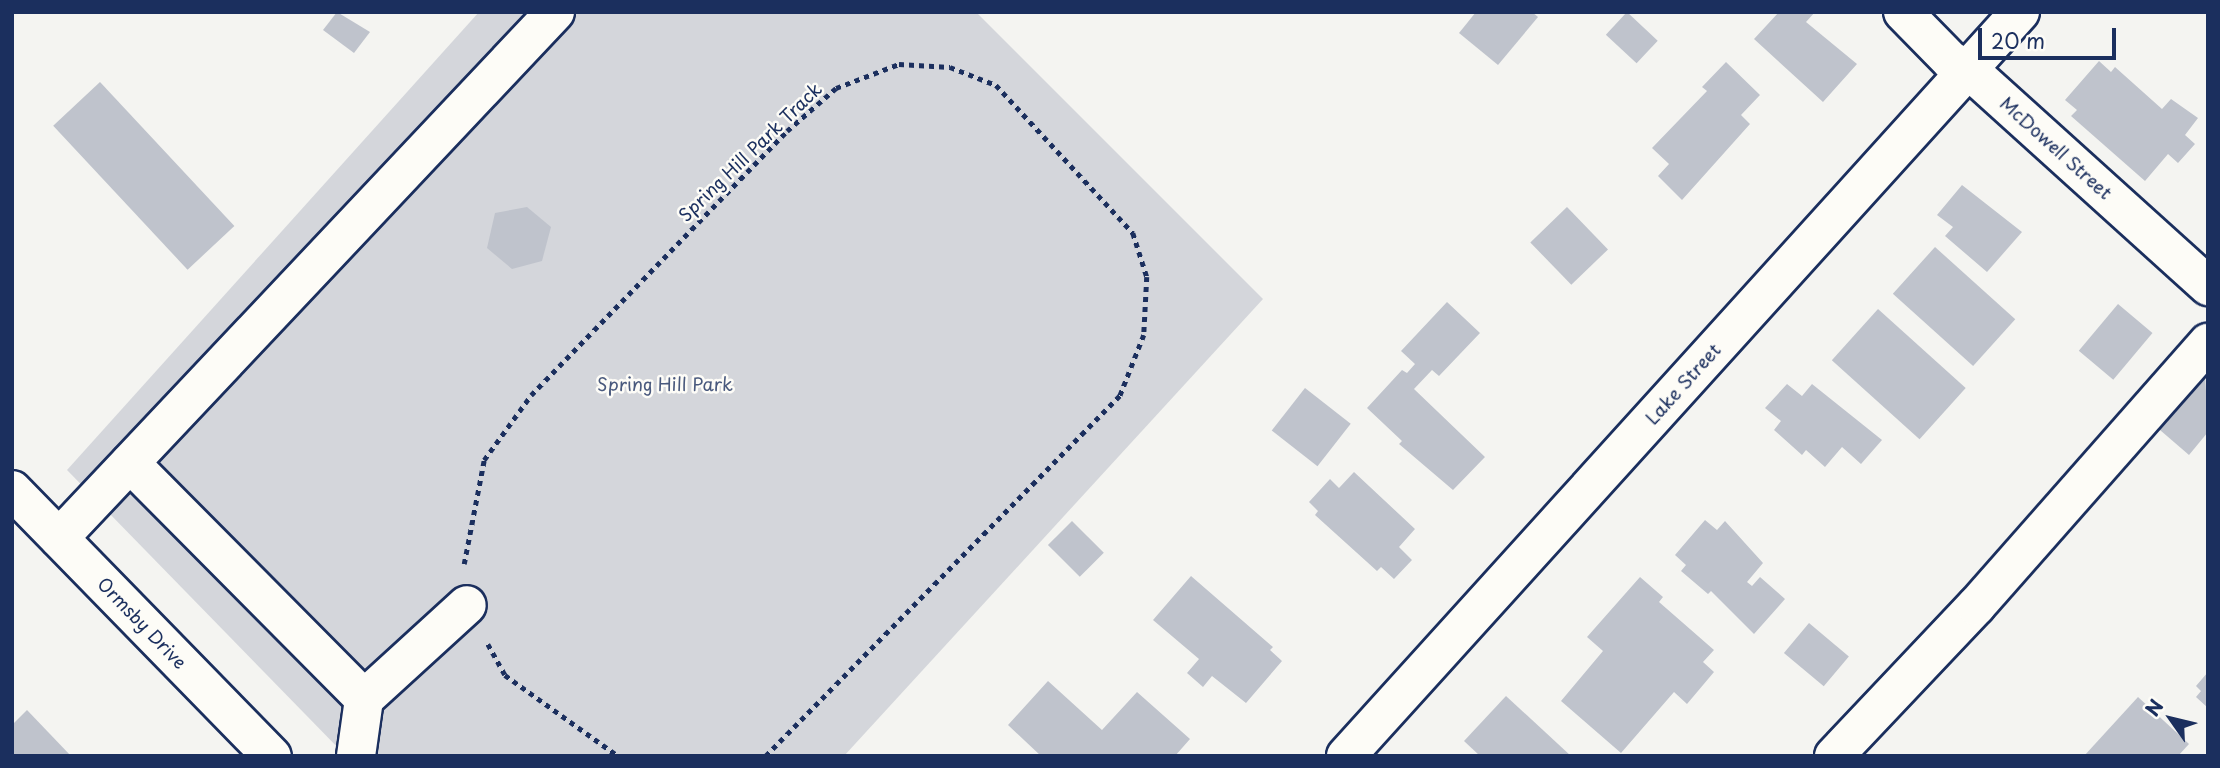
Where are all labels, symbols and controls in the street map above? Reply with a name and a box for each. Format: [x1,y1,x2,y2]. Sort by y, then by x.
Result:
scale bar [1982,14,2120,58]
text: 20 m [1991,24,2045,56]
street label: Spring Hill Park Track [673,78,827,226]
street label: McDowell Street [1995,92,2117,204]
street label: Lake Street [1641,339,1725,429]
park label: Spring Hill Park [597,373,733,395]
street label: Ormsby Drive [93,573,191,673]
north arrow [2136,684,2206,754]
text: N [2138,693,2169,721]

